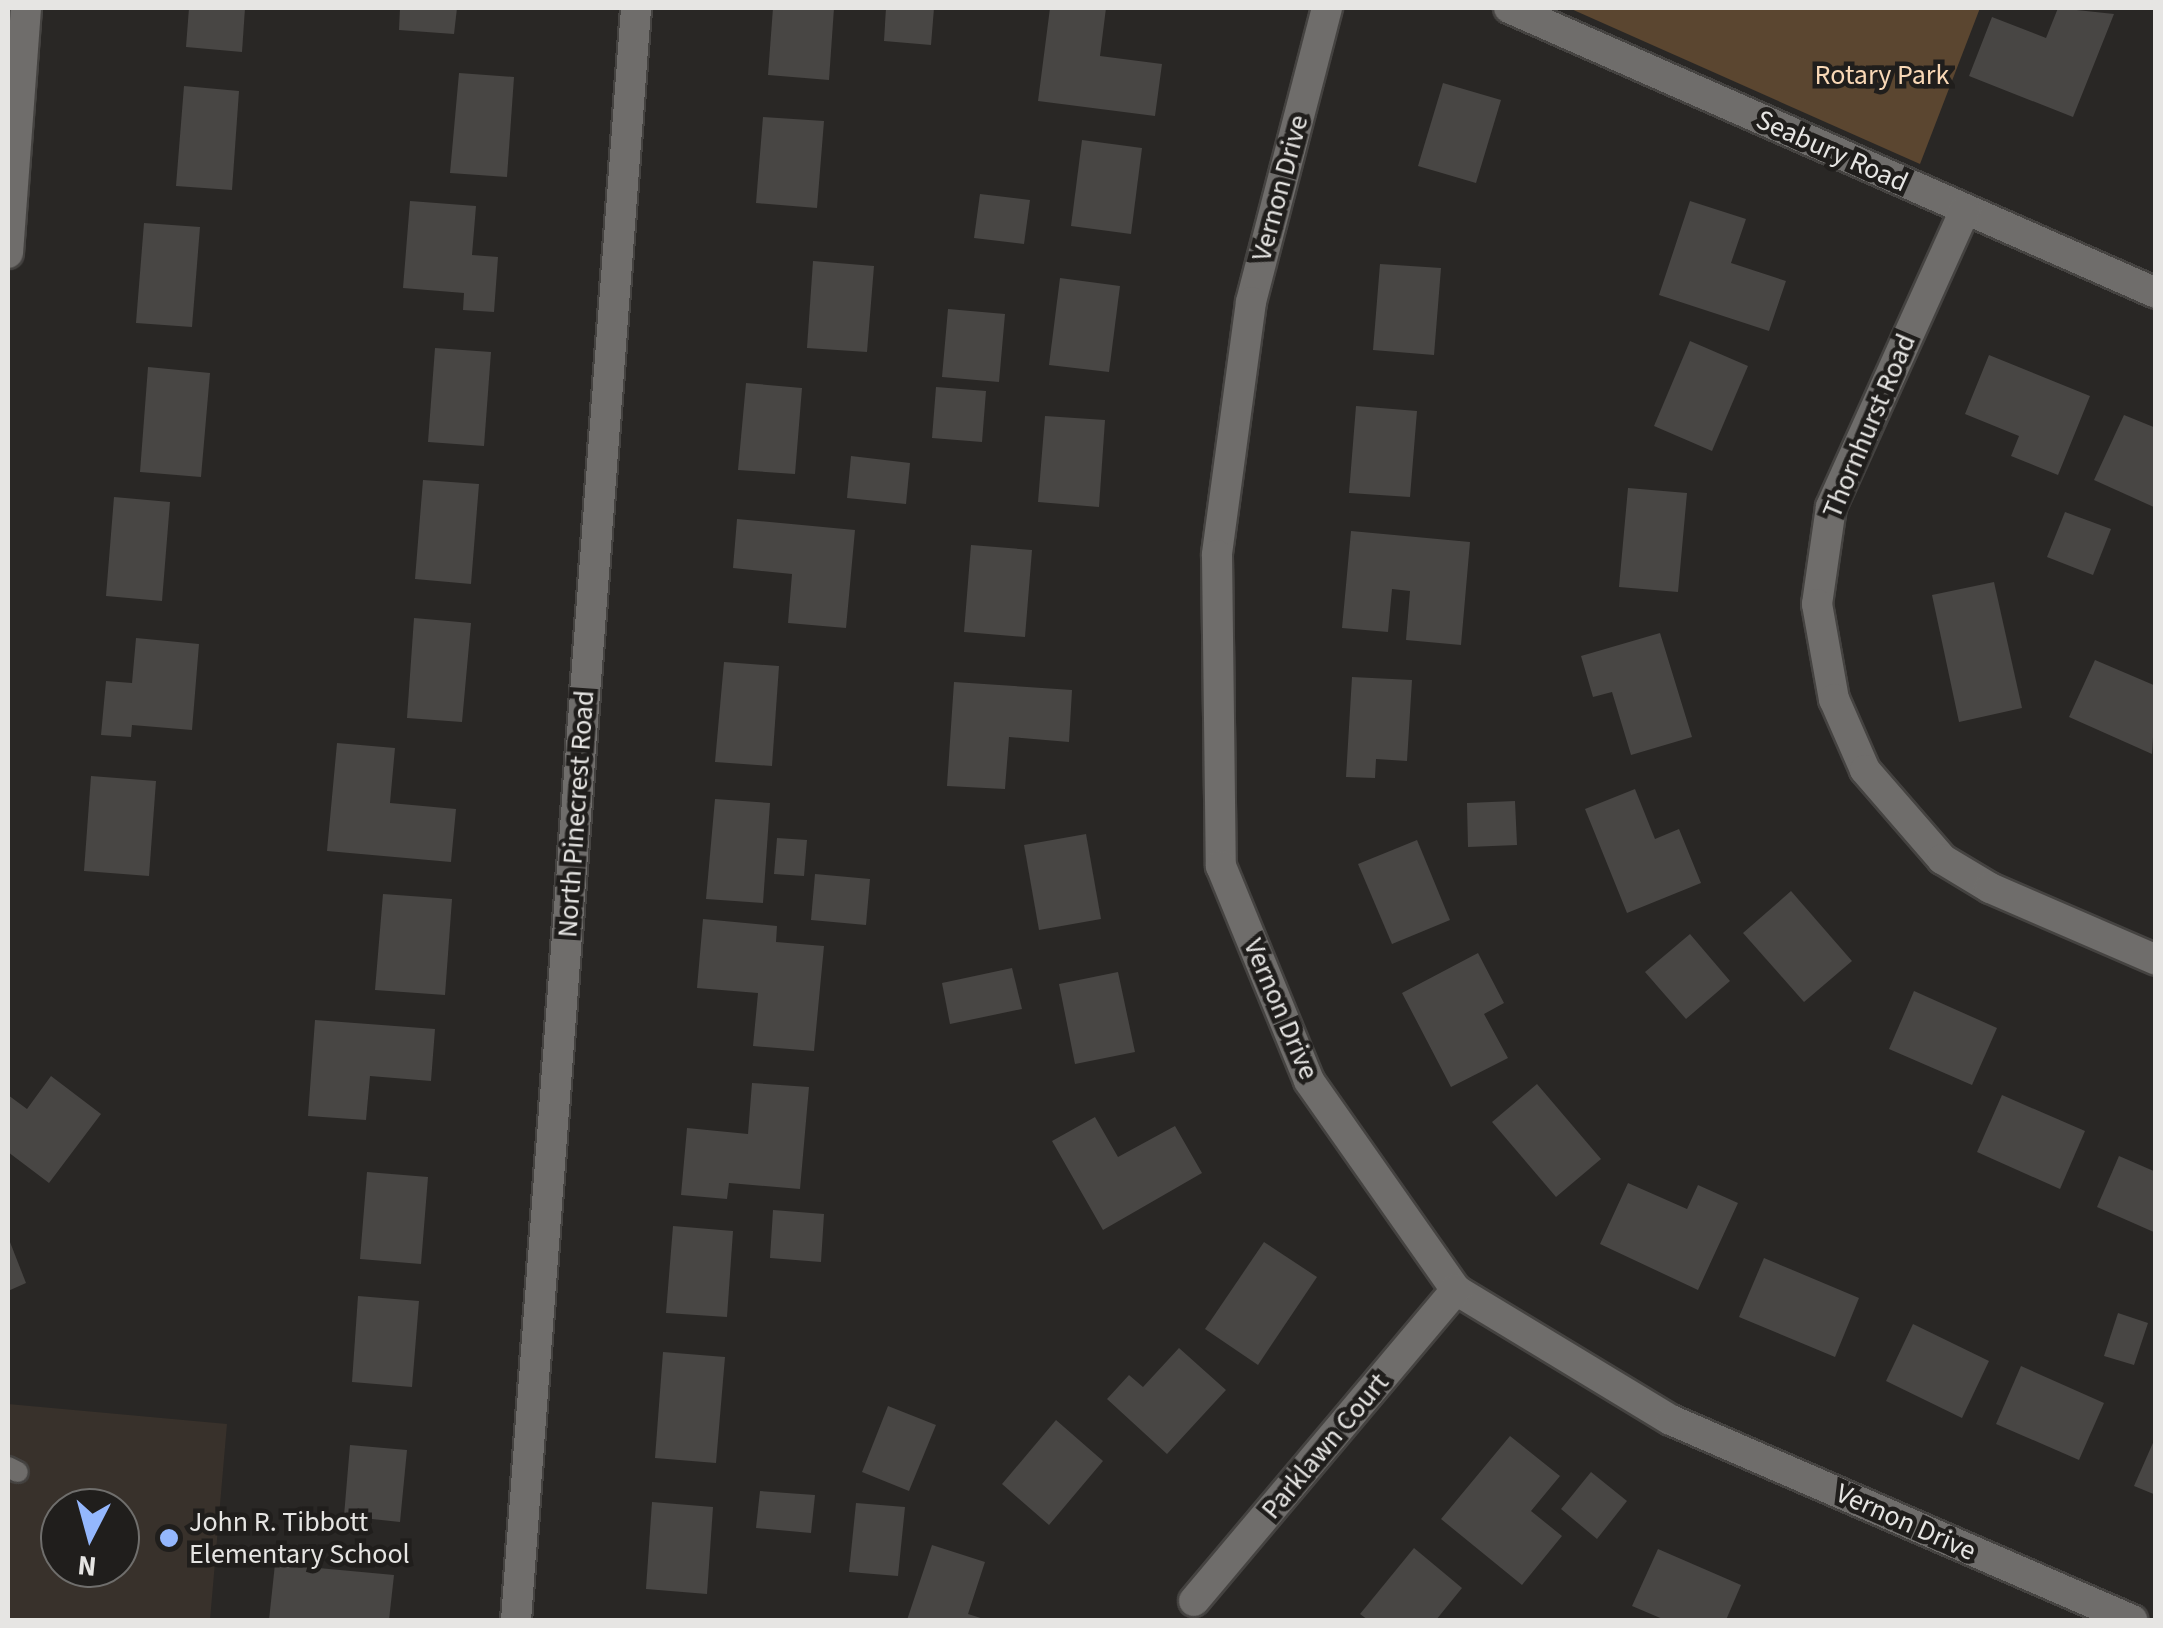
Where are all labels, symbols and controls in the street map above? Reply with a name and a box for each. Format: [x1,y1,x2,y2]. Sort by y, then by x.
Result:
park label: Rotary Park [1815,58,1949,92]
street label: Seabury Road [1751,103,1913,199]
street label: Vernon Drive [1244,111,1316,265]
street label: Thornhurst Road [1815,329,1923,523]
street label: North Pinecrest Road [551,689,601,939]
street label: Vernon Drive [1236,934,1326,1084]
street label: Parklawn Court [1254,1366,1396,1526]
street label: Vernon Drive [1831,1476,1981,1568]
north arrow [40,1488,140,1588]
place label: John R. Tibbott Elementary School [189,1505,410,1571]
marker: John R. Tibbott Elementary School [158,1527,180,1549]
text: N [76,1545,98,1587]

